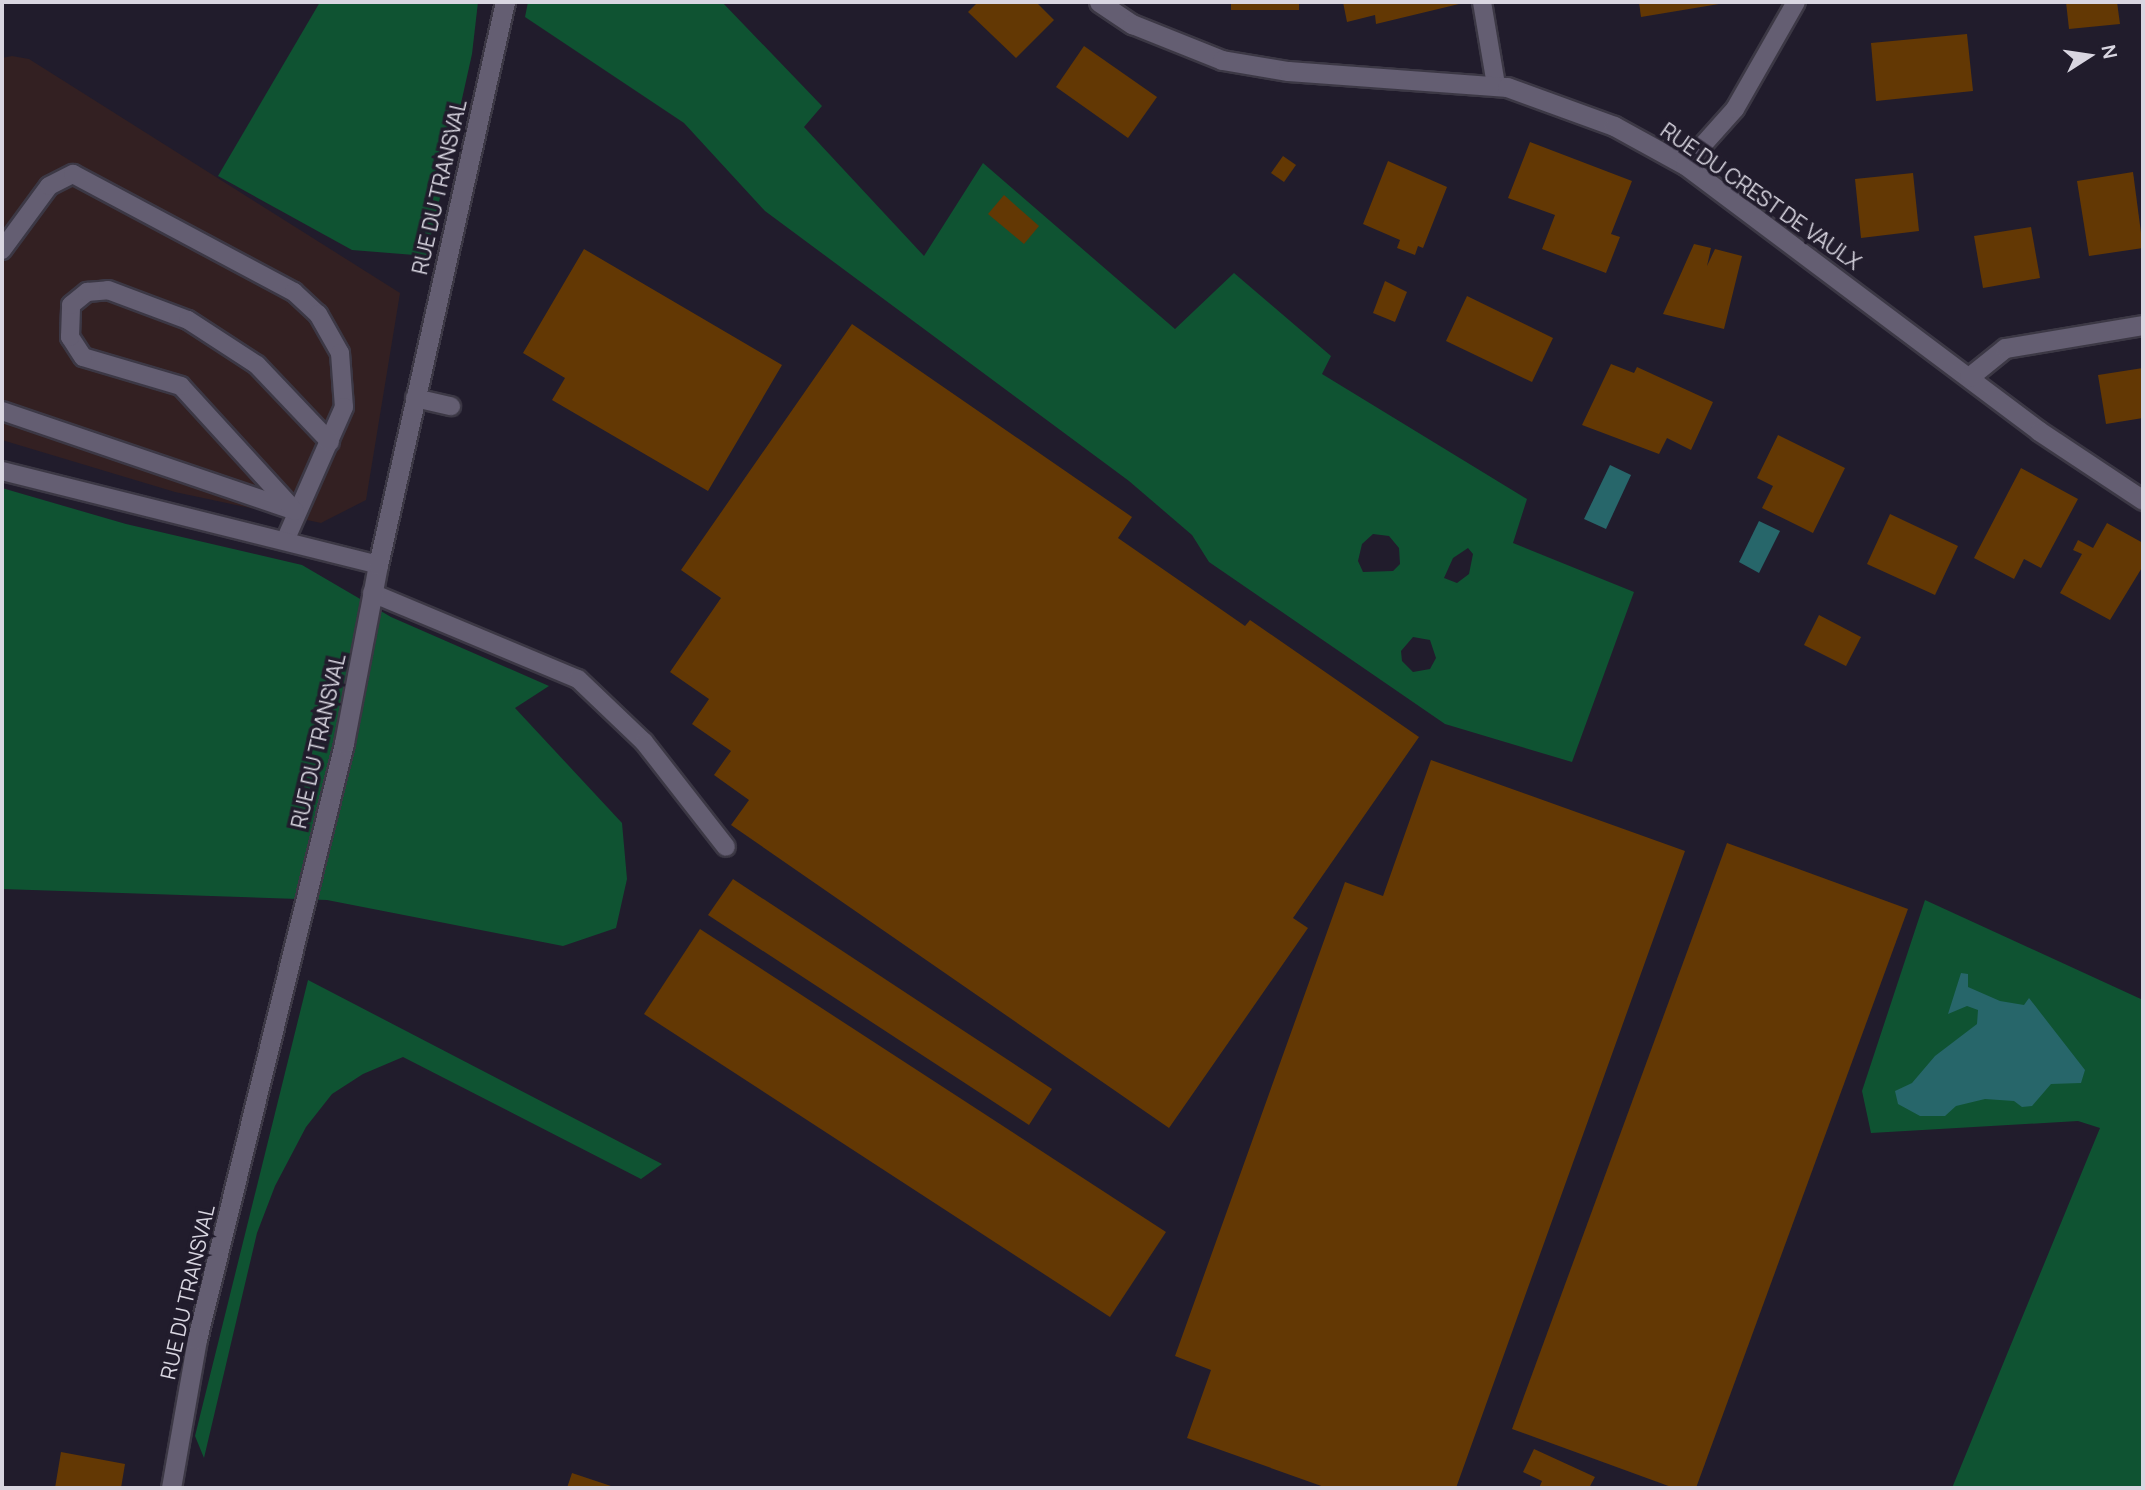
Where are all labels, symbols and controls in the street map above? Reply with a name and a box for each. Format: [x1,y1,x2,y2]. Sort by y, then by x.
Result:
north arrow [2054,21,2124,91]
text: N [2095,42,2124,61]
street label: RUE DU TRANSVAL [407,97,471,277]
street label: RUE DU CREST DE VAULX [1656,117,1866,275]
street label: RUE DU TRANSVAL [286,651,350,831]
street label: RUE DU TRANSVAL [155,1202,219,1382]

